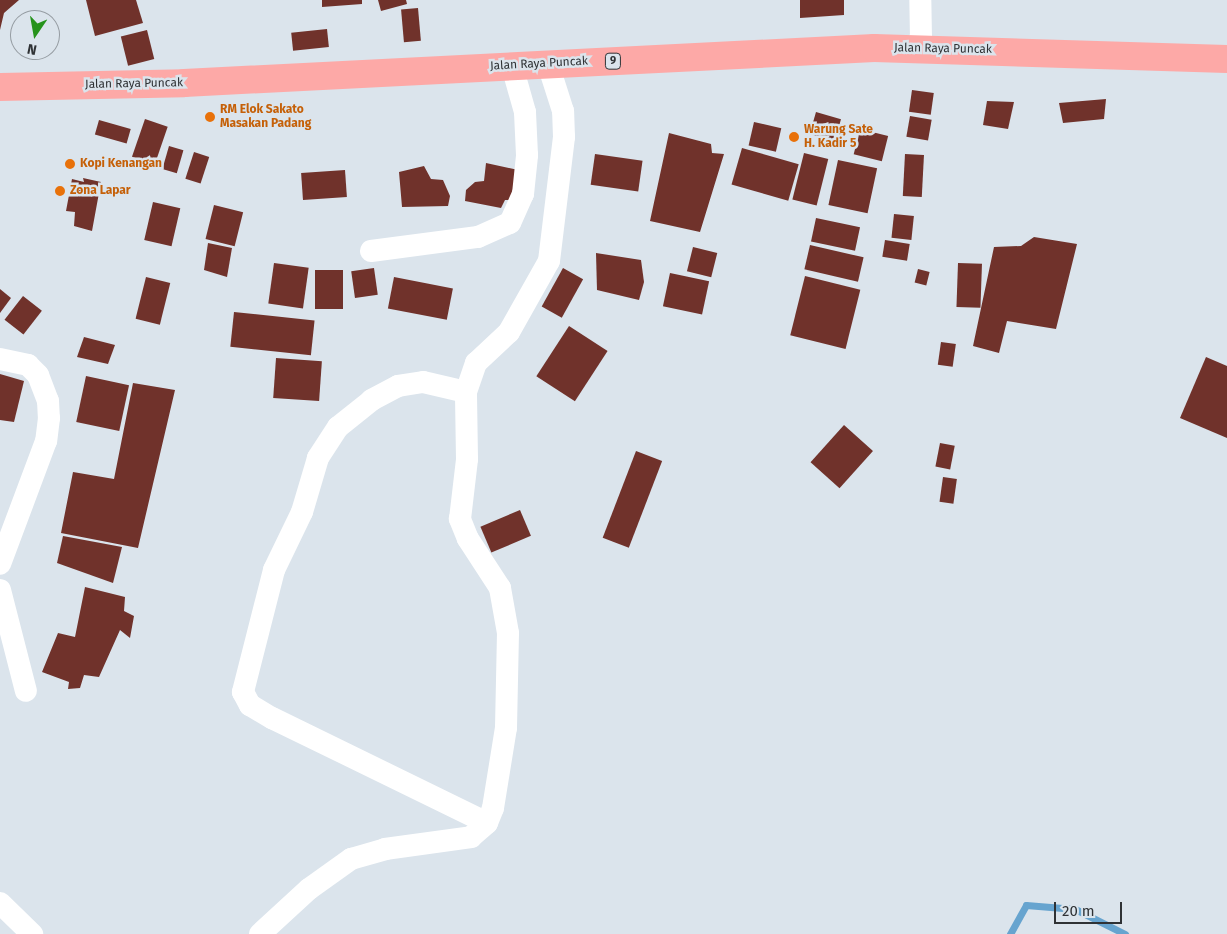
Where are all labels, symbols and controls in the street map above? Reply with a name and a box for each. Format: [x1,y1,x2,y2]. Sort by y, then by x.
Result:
north arrow [10,10,60,60]
text: N [26,40,38,58]
street label: Jalan Raya Puncak [894,41,992,57]
road number: 9 [604,52,622,70]
street label: Jalan Raya Puncak [490,54,588,74]
street label: Jalan Raya Puncak [85,76,183,92]
place label: RM Elok Sakato Masakan Padang [220,103,311,131]
marker: RM Elok Sakato Masakan Padang [204,111,216,123]
place label: Warung Sate H. Kadir 5 [804,123,873,151]
marker: Warung Sate H. Kadir 5 [788,131,800,143]
place label: Kopi Kenangan [80,157,162,171]
marker: Kopi Kenangan [64,158,76,170]
place label: Zona Lapar [70,184,131,198]
marker: Zona Lapar [54,185,66,197]
scale bar [1057,892,1124,924]
text: 20 m [1062,902,1095,920]

